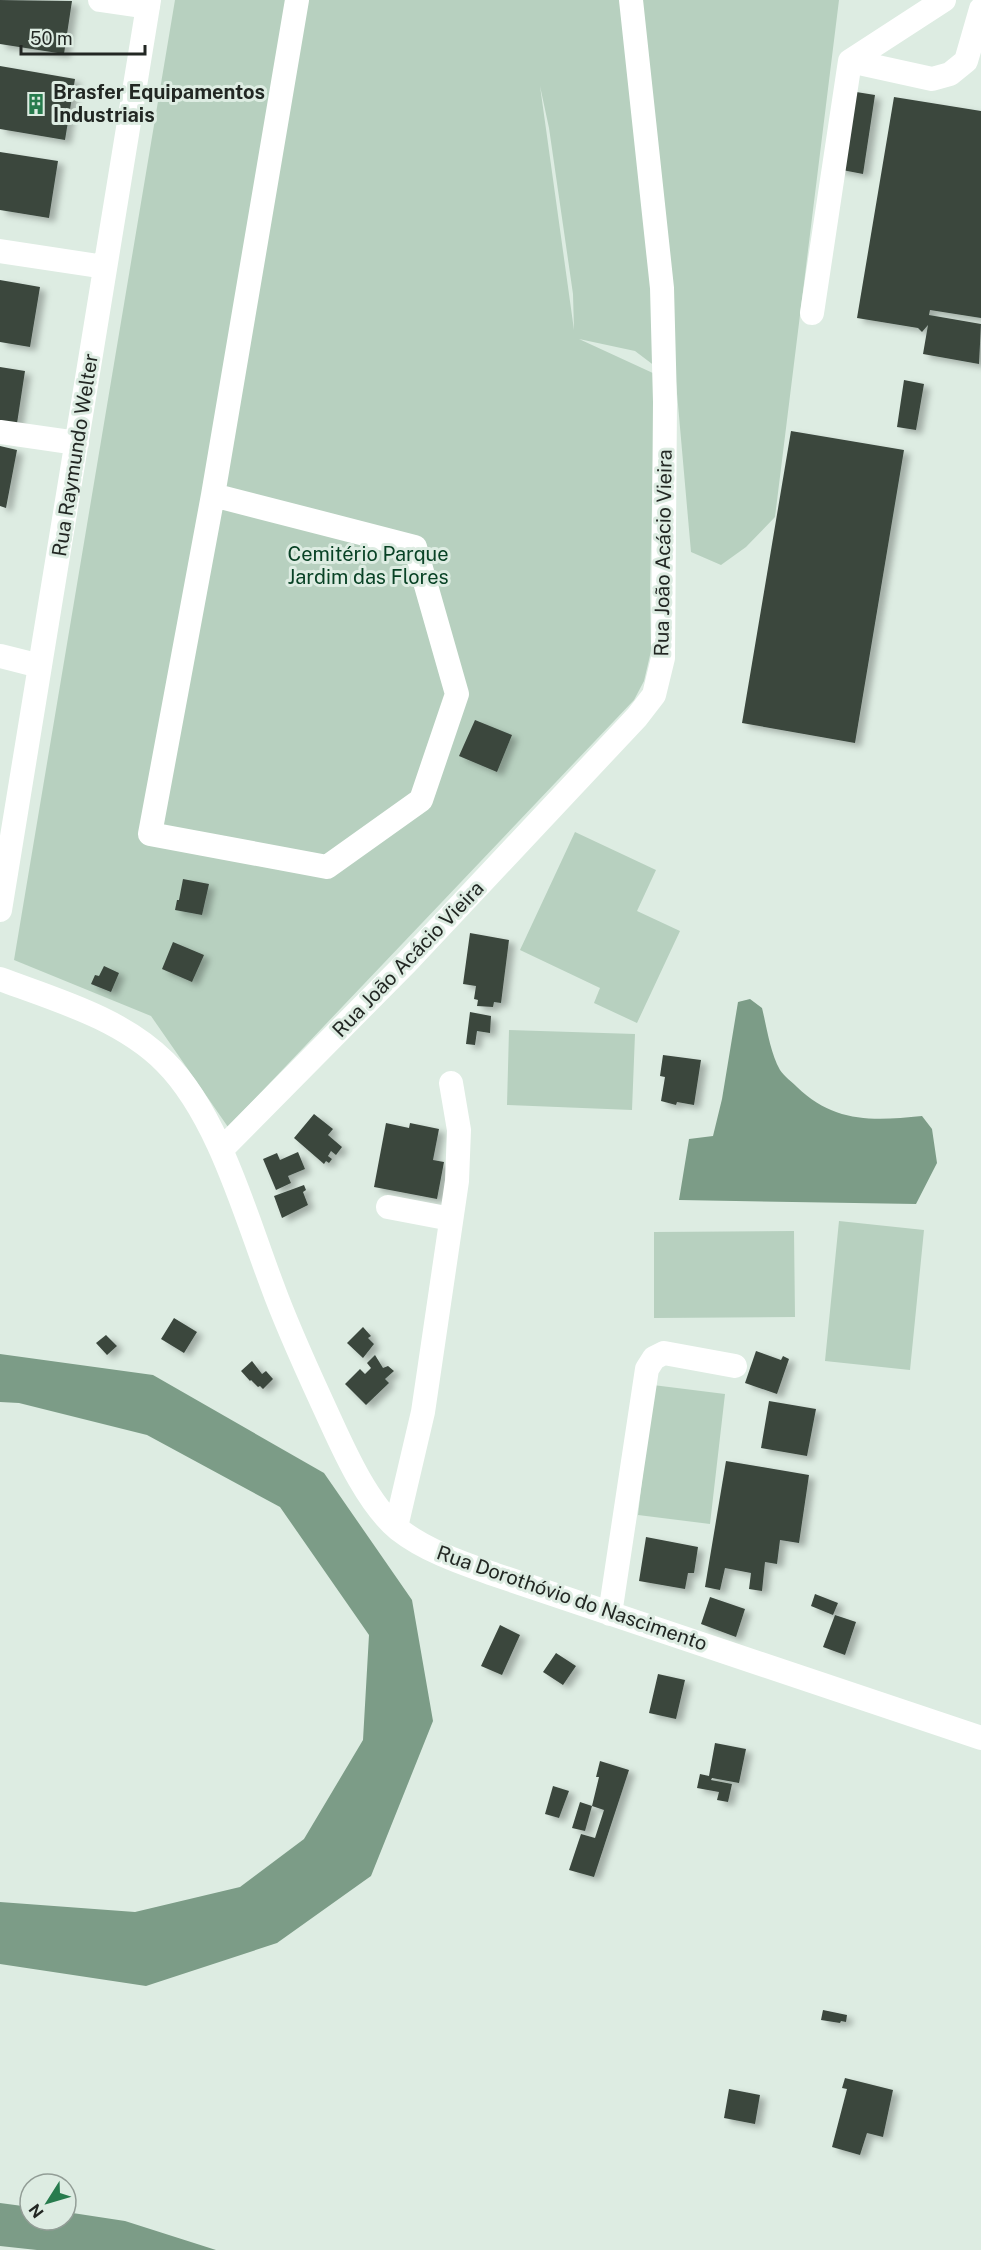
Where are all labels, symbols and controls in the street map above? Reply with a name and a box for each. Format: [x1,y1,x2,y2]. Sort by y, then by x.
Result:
scale bar [21,18,146,56]
text: 50 m [30,28,73,49]
place label: Brasfer Equipamentos Industriais [53,80,265,127]
building icon: Brasfer Equipamentos Industriais [24,92,48,116]
street label: Rua Raymundo Welter [47,352,103,558]
street label: Rua João Acácio Vieira [649,449,677,657]
park label: Cemitério Parque Jardim das Flores [287,542,449,589]
street label: Rua João Acácio Vieira [327,876,489,1042]
street label: Rua Dorothóvio do Nascimento [434,1540,710,1656]
north arrow [18,2172,78,2232]
text: N [25,2200,48,2221]

